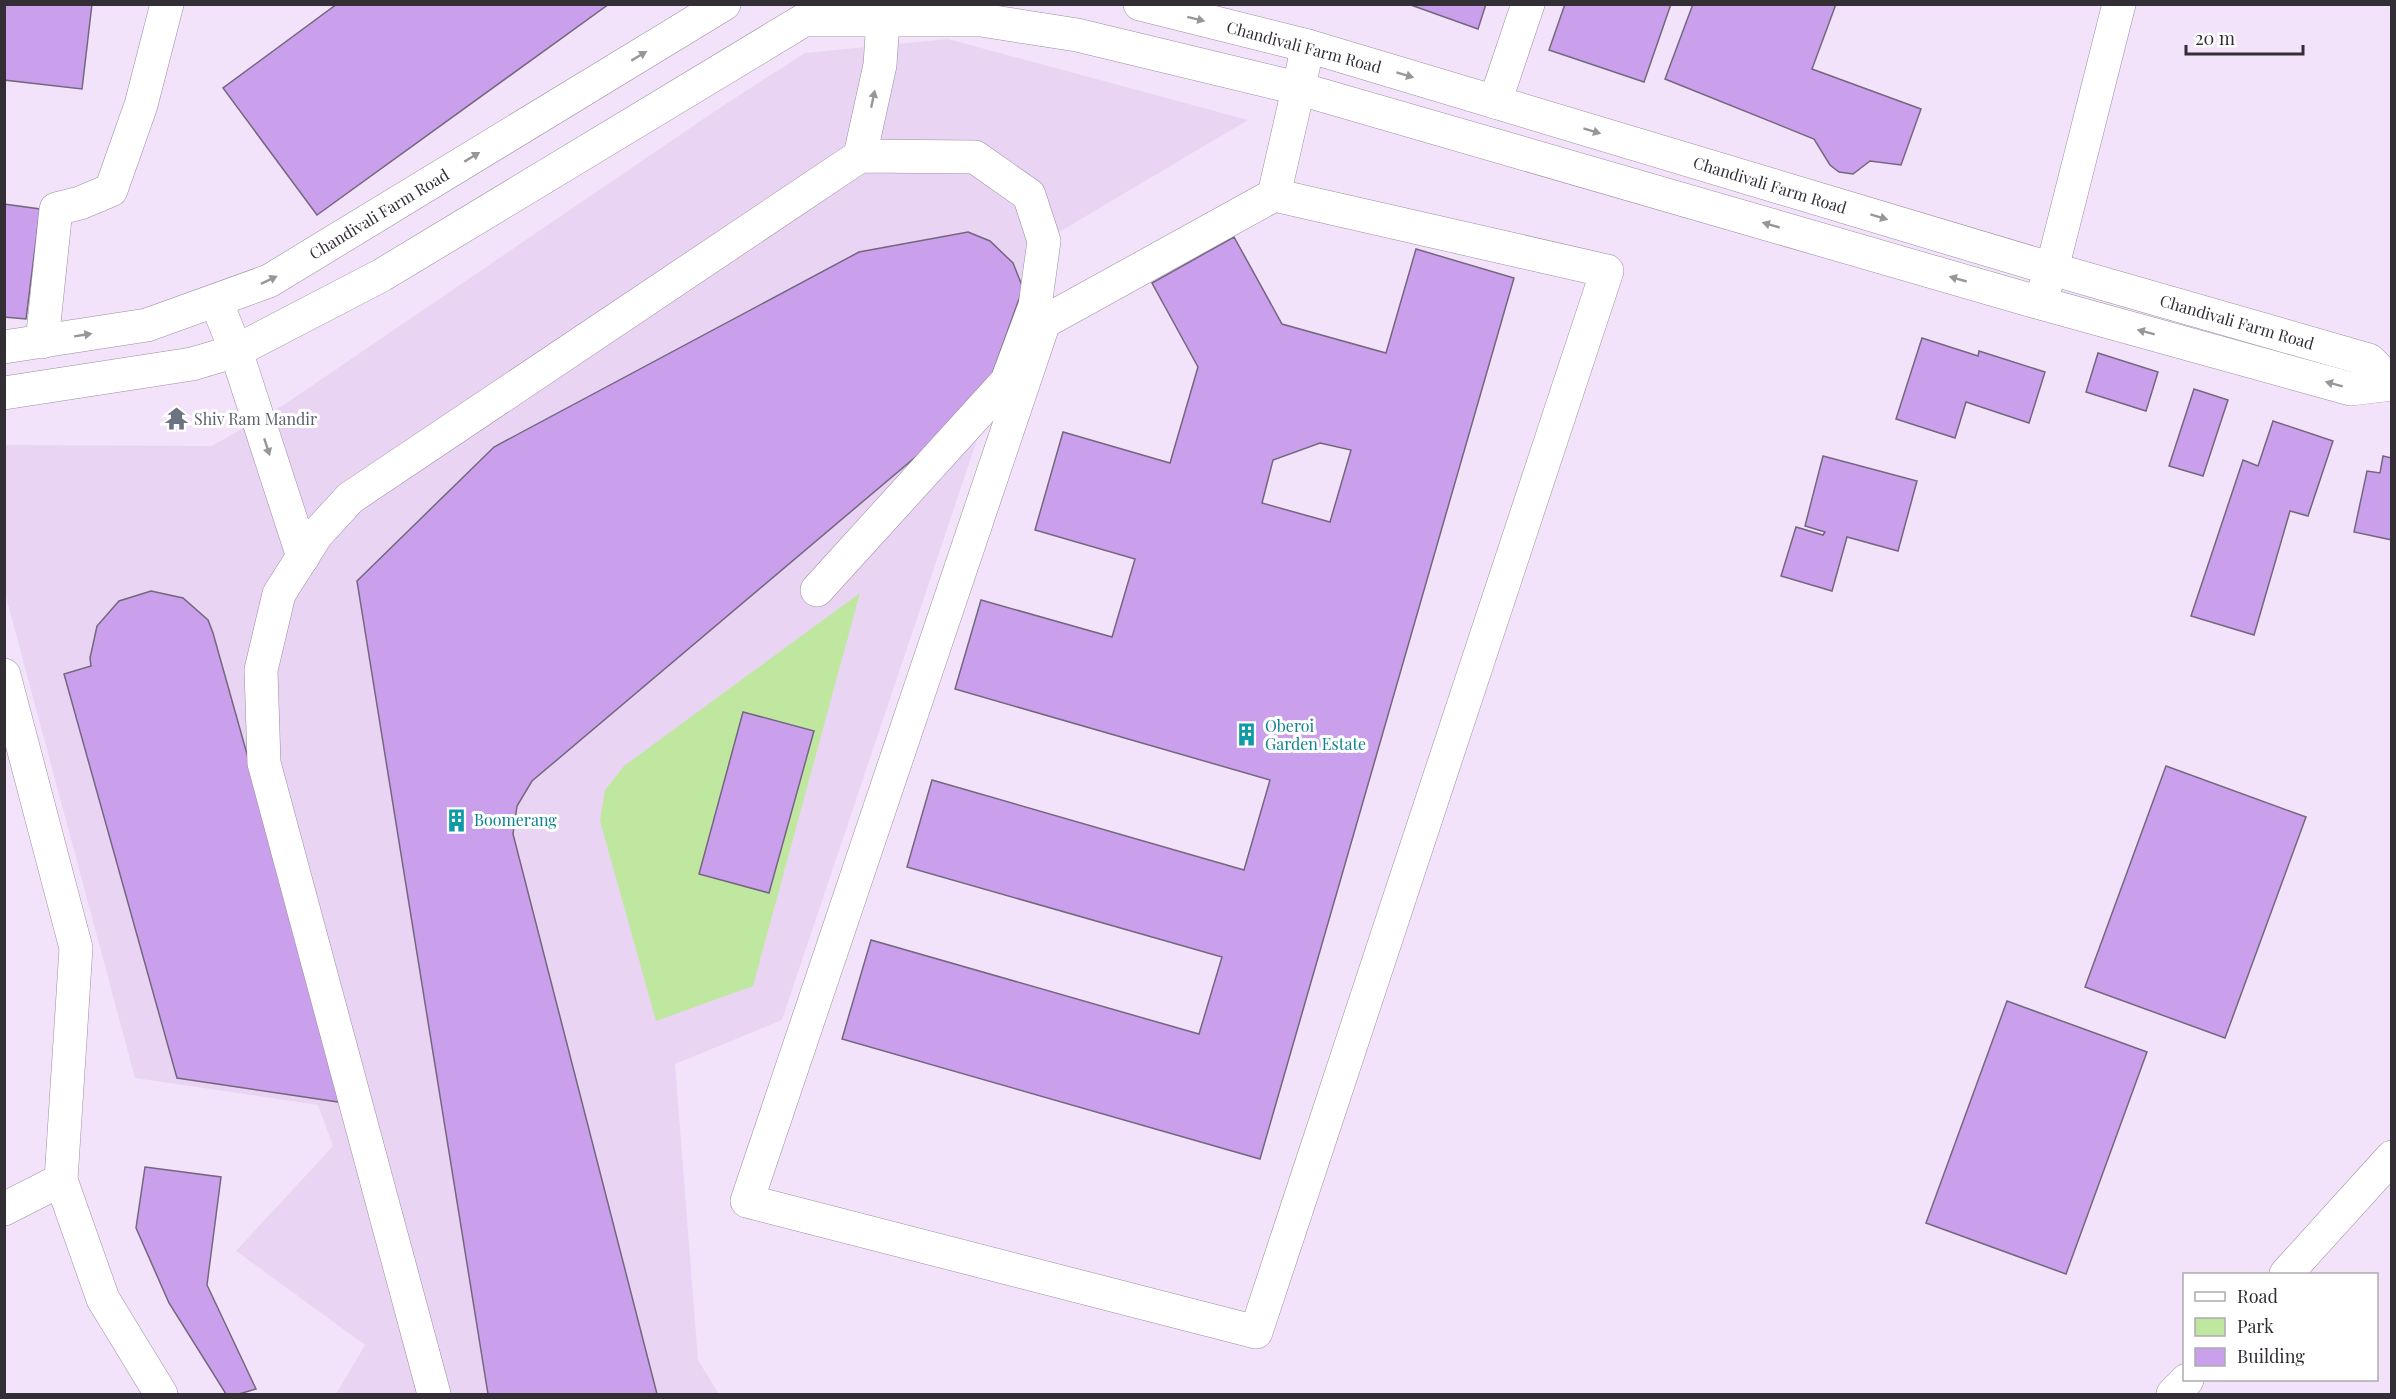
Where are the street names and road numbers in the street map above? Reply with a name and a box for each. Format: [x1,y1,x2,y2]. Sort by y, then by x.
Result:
street label: Chandivali Farm Road [1224,16,1384,77]
street label: Chandivali Farm Road [1691,151,1849,218]
street label: Chandivali Farm Road [305,164,452,264]
street label: Chandivali Farm Road [2158,289,2317,354]

